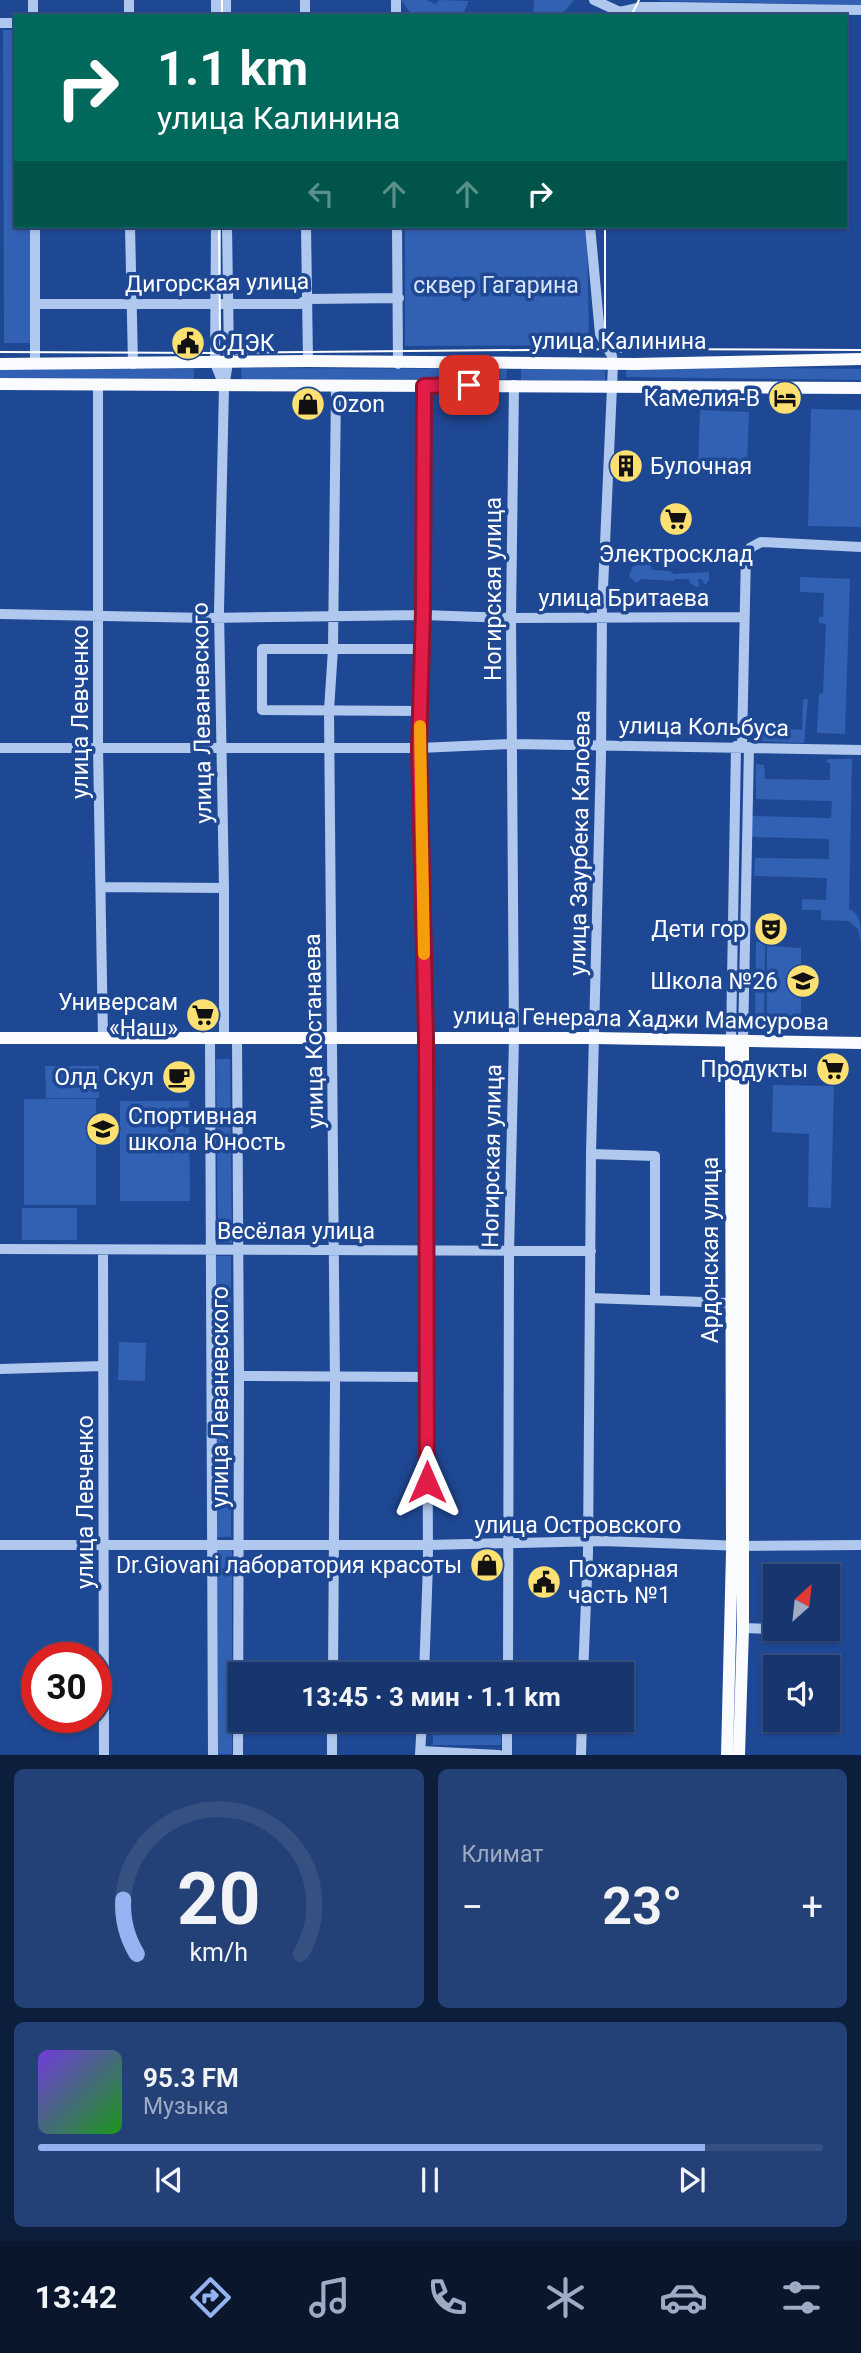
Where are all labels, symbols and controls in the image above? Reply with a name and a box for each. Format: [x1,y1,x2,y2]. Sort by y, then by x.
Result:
text: 1.1 km [157,40,308,97]
icon: right [42,42,133,133]
text: улица Калинина [157,99,401,137]
icon: left [302,175,340,213]
icon: ahead [375,175,413,213]
icon: ahead [448,175,486,213]
icon: right [521,175,559,213]
street label: Дигорская улица [125,268,309,298]
park label: сквер Гагарина [413,272,579,299]
public building icon: СДЭК [169,324,207,362]
street label: улица Калинина [531,328,707,355]
place label: СДЭК [212,330,275,357]
pin [439,355,499,415]
icon: arrive [450,366,488,404]
hotel icon: Камелия-В [766,379,804,417]
shop icon: Ozon [289,385,327,423]
place label: Камелия-В [644,385,760,412]
place label: Ozon [332,391,385,418]
building icon: Булочная [607,447,645,485]
place label: Булочная [650,453,752,480]
street label: Ногирская улица [480,497,507,681]
supermarket icon: Электросклад [657,500,695,538]
place label: Электросклад [599,541,753,568]
street label: улица Бритаева [539,585,709,612]
street label: улица Леваневского [187,602,217,824]
street label: улица Левченко [67,625,94,799]
street label: улица Заурбека Калоева [564,710,596,976]
street label: улица Кольбуса [619,712,789,742]
theatre icon: Дети гор [752,910,790,948]
place label: Дети гор [651,916,746,943]
street label: улица Костанаева [299,933,329,1129]
school or university icon: Школа №26 [784,962,822,1000]
place label: Школа №26 [650,968,778,995]
place label: Универсам «Наш» [58,989,178,1042]
supermarket icon: Универсам «Наш» [184,996,222,1034]
street label: улица Генерала Хаджи Мамсурова [453,1002,829,1036]
supermarket icon: Продукты [814,1050,852,1088]
place label: Продукты [700,1056,808,1083]
cafe icon: Олд Скул [160,1058,198,1096]
place label: Олд Скул [54,1064,154,1091]
street label: Ногирская улица [477,1064,507,1248]
place label: Спортивная школа Юность [128,1103,286,1156]
school or university icon: Спортивная школа Юность [84,1110,122,1148]
street label: Ардонская улица [697,1157,724,1343]
street label: Весёлая улица [217,1218,375,1245]
street label: улица Леваневского [207,1286,234,1508]
street label: улица Левченко [72,1415,99,1589]
position arrow [390,1445,464,1519]
street label: улица Островского [475,1512,681,1539]
shop icon: Dr.Giovani лаборатория красоты [468,1546,506,1584]
place label: Dr.Giovani лаборатория красоты [116,1552,462,1579]
place label: Пожарная часть №1 [568,1556,679,1609]
public building icon: Пожарная часть №1 [525,1563,563,1601]
north arrow [763,1564,840,1642]
map controls [763,1564,840,1732]
speed limit sign: 30 [21,1642,112,1733]
button: sound [763,1655,840,1732]
text: 13:45 · 3 мин · 1.1 km [301,1682,561,1712]
text: Климат [462,1841,543,1868]
text: 20 [177,1857,261,1943]
text: 23° [602,1876,682,1937]
text: − [462,1885,483,1929]
text: + [801,1885,823,1929]
text: km/h [189,1938,248,1967]
text: 95.3 FM [143,2063,239,2093]
text: Музыка [143,2093,228,2120]
icon: previous [150,2161,188,2199]
icon: pause [411,2161,449,2199]
icon: next [673,2161,711,2199]
icon: directions [186,2273,235,2322]
icon: music [305,2273,354,2322]
icon: phone [423,2273,472,2322]
icon: climate [541,2273,590,2322]
icon: car [659,2273,708,2322]
icon: filters [777,2273,826,2322]
text: 13:42 [35,2278,117,2316]

